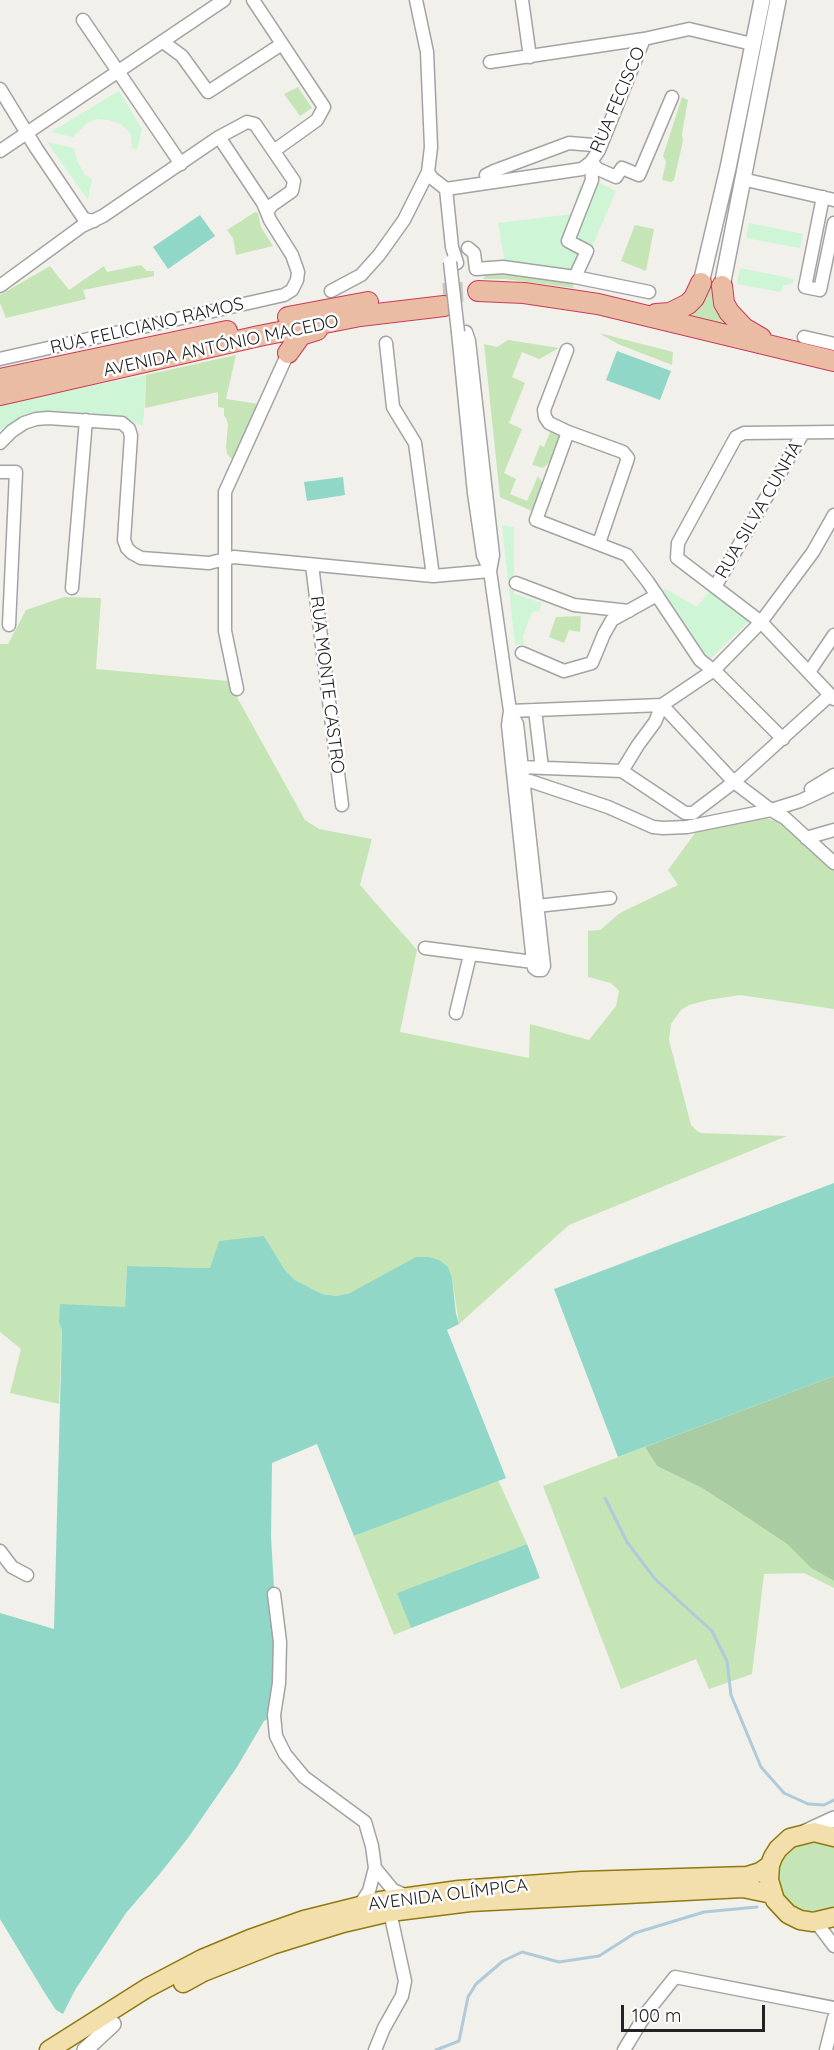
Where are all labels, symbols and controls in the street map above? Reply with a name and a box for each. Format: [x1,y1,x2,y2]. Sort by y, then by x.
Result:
street label: RUA FECISCO [586,44,650,156]
street label: RUA FELICIANO RAMOS [48,293,246,359]
street label: AVENIDA ANTÓNIO MACEDO [101,310,341,382]
street label: RUA SILVA CUNHA [711,438,807,582]
street label: RUA MONTE CASTRO [305,595,349,775]
street label: AVENIDA OLÍMPICA [367,1874,529,1916]
scale bar [624,1993,768,2031]
text: 100 m [632,2004,681,2027]

